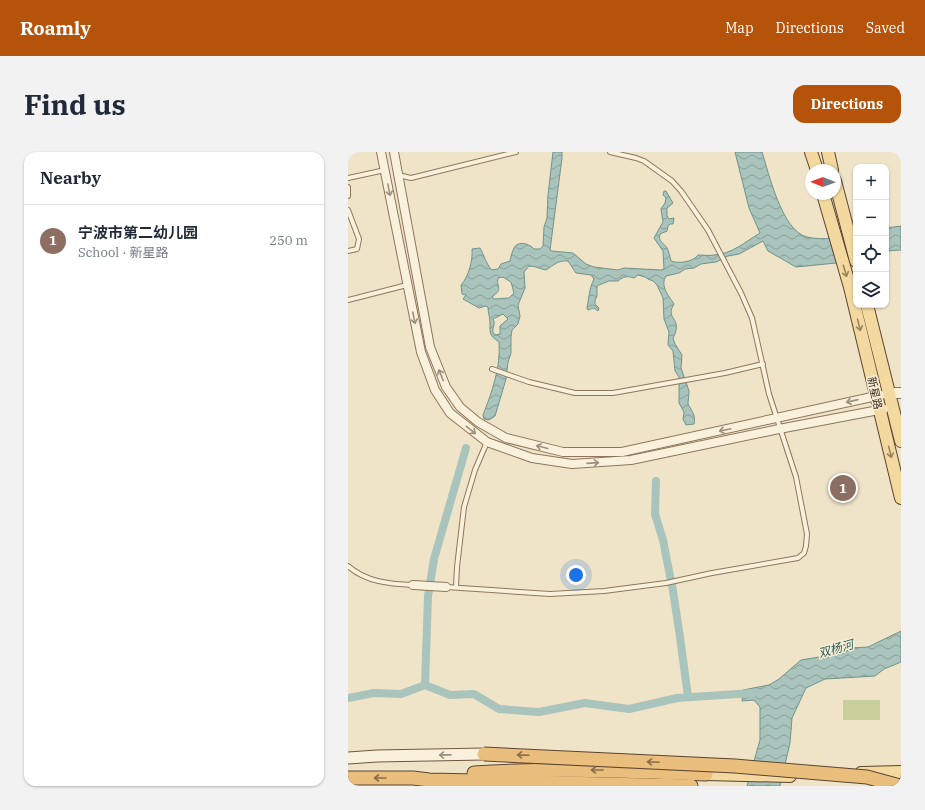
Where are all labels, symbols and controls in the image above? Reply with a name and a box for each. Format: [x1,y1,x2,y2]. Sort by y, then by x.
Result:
text: Roamly [20,16,91,40]
text: Map [725,19,754,37]
text: Directions [776,19,844,37]
text: Saved [866,19,905,37]
button: Directions [793,85,901,123]
text: Find us [24,86,126,123]
north arrow [805,164,841,200]
map controls [853,164,889,308]
button: + [853,164,889,200]
text: Nearby [40,167,101,189]
one-way arrow [385,183,393,196]
button: − [853,200,889,236]
text: 宁波市第二幼儿园 [78,223,198,242]
text: 1 [49,232,57,249]
text: 250 m [269,232,308,249]
button: locate [853,236,889,272]
text: School · 新星路 [78,244,168,261]
one-way arrow [842,264,849,277]
button: layers [853,272,889,308]
one-way arrow [410,311,418,324]
one-way arrow [856,319,863,332]
one-way arrow [437,369,445,381]
street label: 新星路 [864,375,886,411]
one-way arrow [846,397,859,405]
one-way arrow [465,426,476,434]
one-way arrow [719,426,732,434]
one-way arrow [536,443,549,450]
one-way arrow [886,445,894,458]
one-way arrow [586,459,599,466]
pin: 1 [830,473,856,503]
your location [566,565,586,585]
water label: 双杨河 [816,636,857,661]
one-way arrow [439,751,452,758]
one-way arrow [517,752,530,759]
one-way arrow [647,758,660,766]
one-way arrow [591,767,604,774]
one-way arrow [374,774,387,782]

